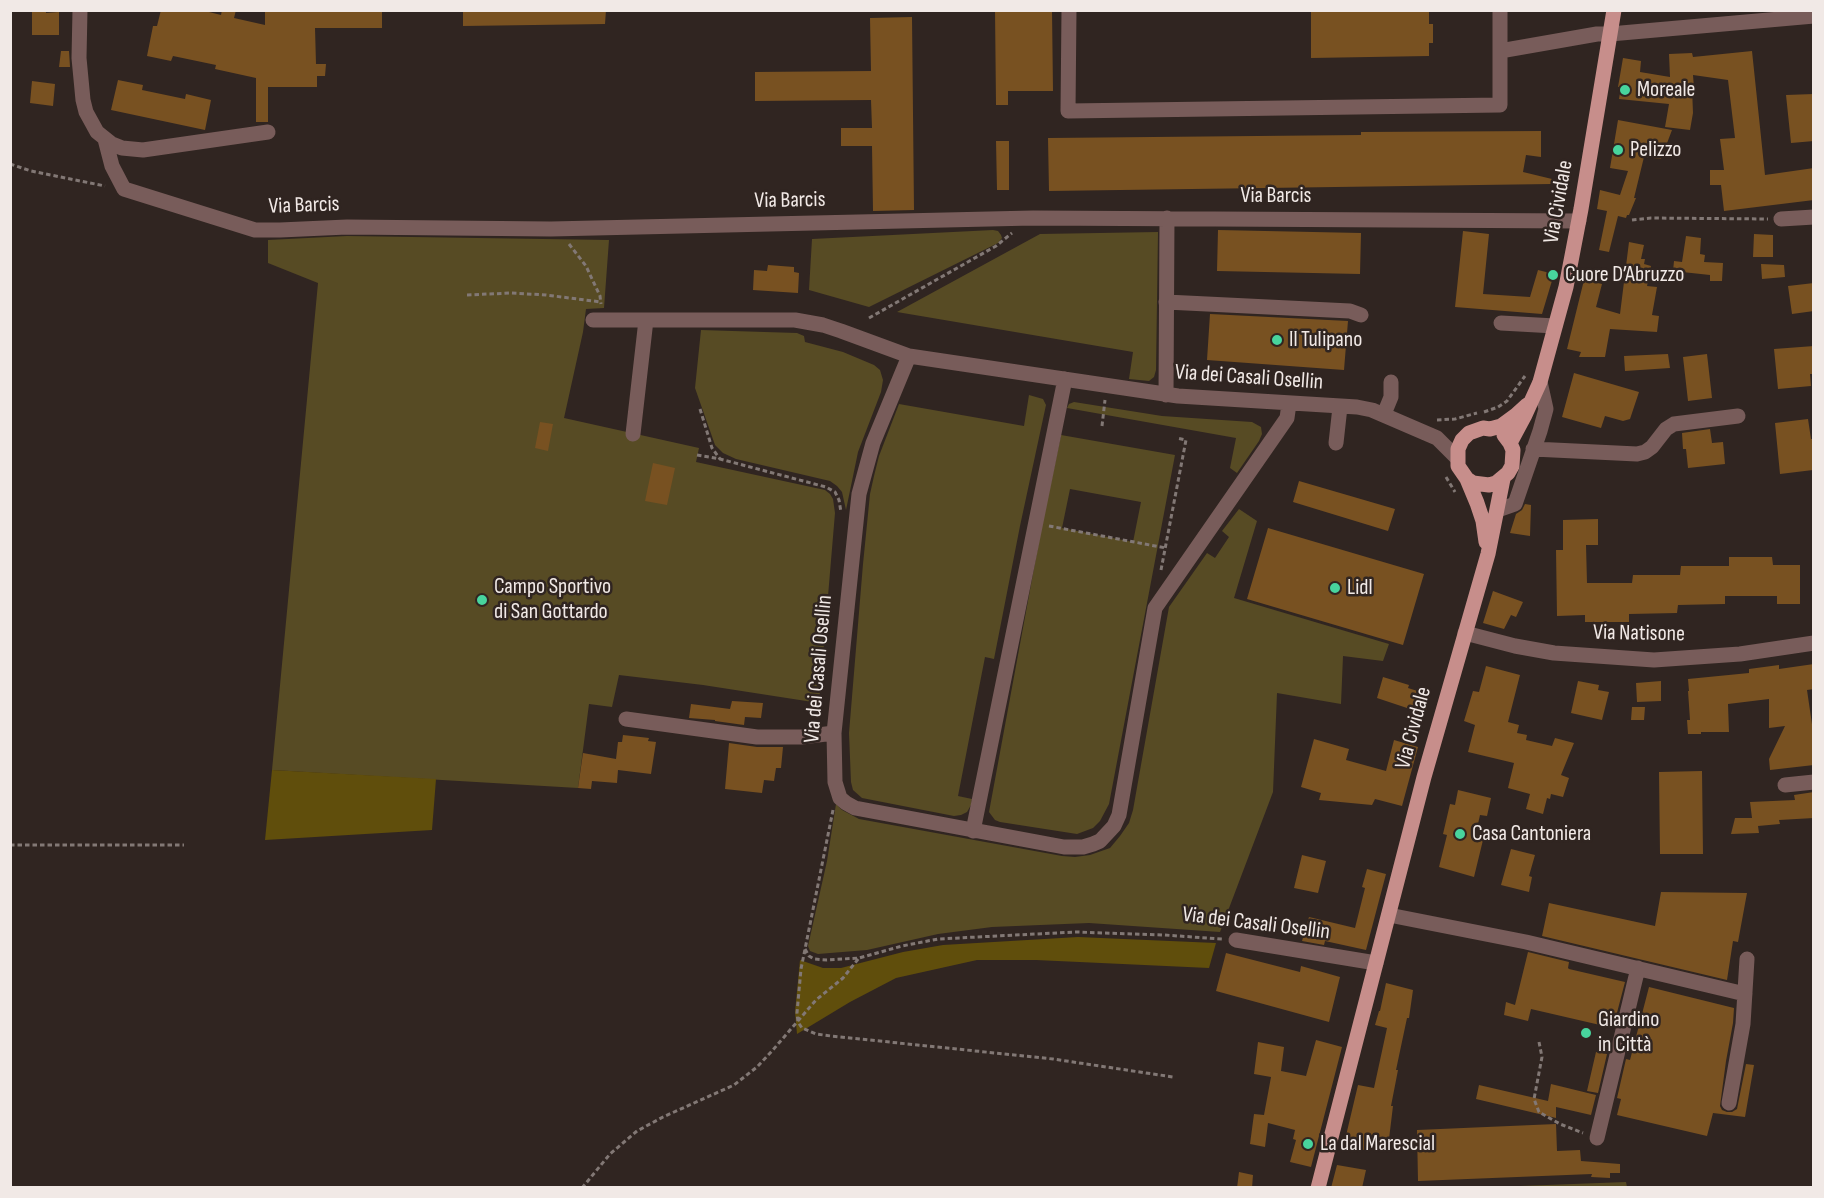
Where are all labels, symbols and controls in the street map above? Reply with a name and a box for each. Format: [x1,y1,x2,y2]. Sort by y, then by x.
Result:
place label: Moreale [1637,77,1695,103]
marker: Moreale [1618,83,1632,97]
place label: Pelizzo [1630,137,1681,163]
marker: Pelizzo [1611,143,1625,157]
street label: Via Cividale [1539,158,1579,246]
street label: Via Barcis [1240,183,1312,209]
street label: Via Barcis [754,187,826,215]
street label: Via Barcis [268,192,340,220]
place label: Cuore D’Abruzzo [1565,262,1684,288]
marker: Cuore D’Abruzzo [1546,268,1560,282]
place label: Il Tulipano [1289,327,1362,353]
marker: Il Tulipano [1270,333,1284,347]
street label: Via dei Casali Osellin [1174,360,1324,396]
place label: Campo Sportivo di San Gottardo [494,574,611,626]
place label: Lidl [1347,575,1372,601]
marker: Lidl [1328,581,1342,595]
marker: Campo Sportivo di San Gottardo [475,593,489,607]
street label: Via dei Casali Osellin [799,594,839,744]
street label: Via Natisone [1593,620,1685,648]
street label: Via Cividale [1390,684,1438,772]
place label: Casa Cantoniera [1472,821,1591,847]
marker: Casa Cantoniera [1453,827,1467,841]
street label: Via dei Casali Osellin [1181,902,1331,946]
place label: Giardino in Città [1598,1007,1659,1058]
marker: Giardino in Città [1579,1026,1593,1040]
place label: La dal Marescial [1320,1131,1435,1157]
marker: La dal Marescial [1301,1137,1315,1151]

